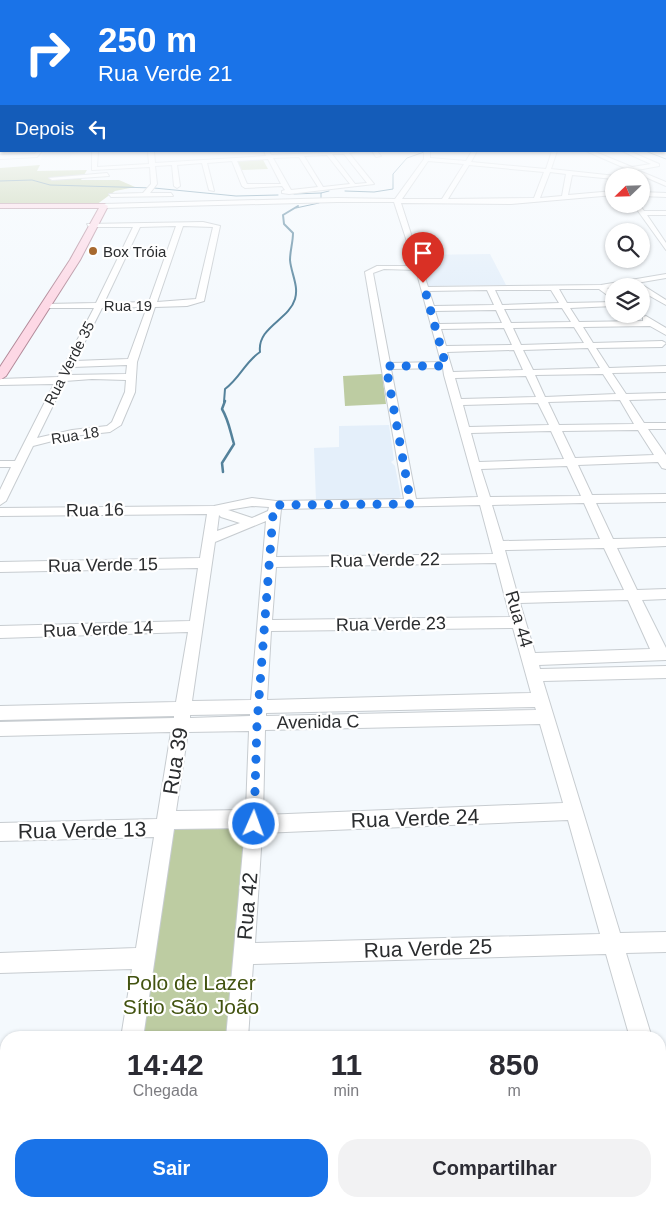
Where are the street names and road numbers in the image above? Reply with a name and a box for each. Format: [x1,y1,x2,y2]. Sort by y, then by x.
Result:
street label: Rua 19 [104,297,152,314]
street label: Rua Verde 35 [41,318,97,408]
street label: Rua 18 [50,423,100,447]
street label: Rua 16 [66,499,124,521]
street label: Rua Verde 22 [330,549,440,571]
street label: Rua Verde 15 [48,554,158,576]
street label: Rua 44 [501,588,537,650]
street label: Rua Verde 23 [336,613,446,635]
street label: Rua Verde 14 [43,617,153,641]
street label: Avenida C [276,711,360,733]
street label: Rua 39 [158,726,192,796]
street label: Rua Verde 24 [350,804,480,832]
street label: Rua Verde 13 [18,817,146,843]
street label: Rua 42 [233,871,261,941]
street label: Rua Verde 25 [363,934,493,962]

